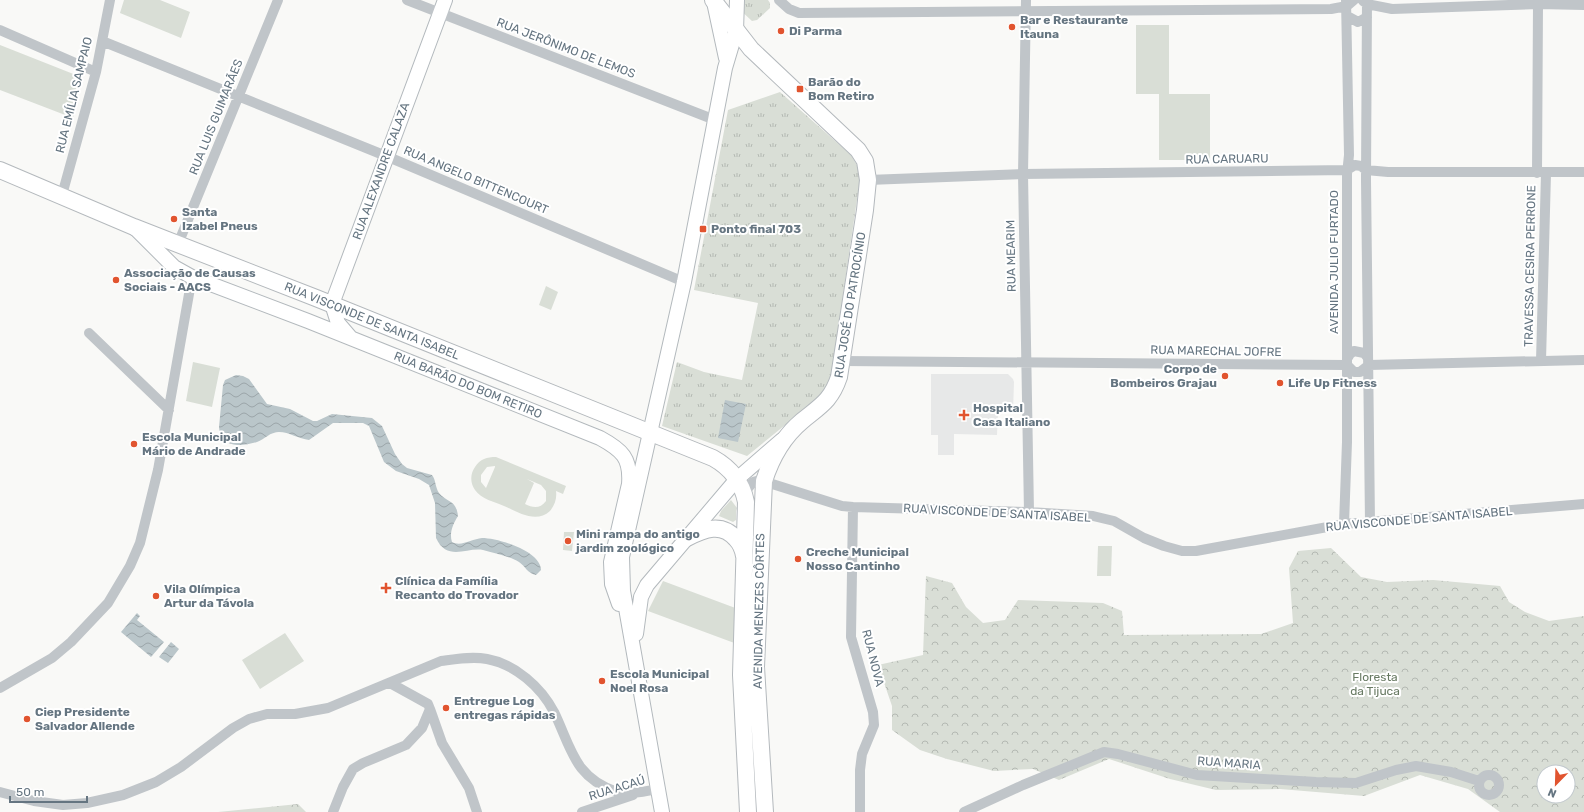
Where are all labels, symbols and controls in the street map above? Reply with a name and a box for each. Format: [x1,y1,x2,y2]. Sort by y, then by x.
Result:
place label: Bar e Restaurante Itauna [1020,13,1128,41]
street label: RUA JERÔNIMO DE LEMOS [495,15,637,81]
marker: Bar e Restaurante Itauna [1007,22,1017,32]
place label: Di Parma [789,24,842,38]
marker: Di Parma [776,26,786,36]
street label: RUA EMÍLIA SAMPAIO [53,36,95,154]
street label: RUA LUIS GUIMARÃES [186,57,246,177]
place label: Barão do Bom Retiro [808,75,874,103]
marker: Barão do Bom Retiro [795,84,805,94]
street label: RUA ALEXANDRE CALAZA [350,101,412,241]
street label: RUA ANGELO BITTENCOURT [401,143,551,217]
street label: RUA CARUARU [1185,151,1269,167]
street label: TRAVESSA CESIRA PERRONE [1522,185,1538,347]
street label: AVENIDA JULIO FURTADO [1327,190,1341,334]
place label: Santa Izabel Pneus [182,205,258,233]
marker: Santa Izabel Pneus [169,214,179,224]
street label: RUA MEARIM [1003,220,1019,292]
place label: Ponto final 703 [711,222,801,236]
marker: Ponto final 703 [698,224,708,234]
street label: RUA JOSÉ DO PATROCÍNIO [832,231,868,379]
place label: Associação de Causas Sociais - AACS [124,266,256,294]
marker: Associação de Causas Sociais - AACS [111,275,121,285]
street label: RUA VISCONDE DE SANTA ISABEL [282,279,462,363]
street label: RUA MARECHAL JOFRE [1150,343,1282,359]
street label: RUA BARÃO DO BOM RETIRO [392,349,544,421]
place label: Corpo de Bombeiros Grajau [1110,362,1217,390]
marker: Corpo de Bombeiros Grajau [1220,371,1230,381]
place label: Life Up Fitness [1288,376,1377,390]
marker: Life Up Fitness [1275,378,1285,388]
place label: Hospital Casa Italiano [973,401,1050,429]
marker: Hospital Casa Italiano [958,409,970,421]
place label: Escola Municipal Mário de Andrade [142,430,246,458]
marker: Escola Municipal Mário de Andrade [129,439,139,449]
street label: RUA VISCONDE DE SANTA ISABEL [903,501,1091,525]
street label: RUA VISCONDE DE SANTA ISABEL [1325,504,1513,534]
place label: Mini rampa do antigo jardim zoológico [575,527,700,555]
street label: AVENIDA MENEZES CÔRTES [751,533,767,689]
marker: Mini rampa do antigo jardim zoológico [563,536,573,546]
place label: Creche Municipal Nosso Cantinho [806,545,909,573]
marker: Creche Municipal Nosso Cantinho [793,554,803,564]
place label: Clínica da Família Recanto do Trovador [395,574,519,602]
place label: Vila Olímpica Artur da Távola [164,582,254,610]
marker: Clínica da Família Recanto do Trovador [380,582,392,594]
marker: Vila Olímpica Artur da Távola [151,591,161,601]
street label: RUA NOVA [859,628,887,688]
place label: Escola Municipal Noel Rosa [610,667,709,695]
park label: Floresta da Tijuca [1350,670,1400,698]
marker: Escola Municipal Noel Rosa [597,676,607,686]
place label: Entregue Log entregas rápidas [454,694,556,722]
marker: Entregue Log entregas rápidas [441,703,451,713]
place label: Ciep Presidente Salvador Allende [35,705,135,733]
marker: Ciep Presidente Salvador Allende [22,714,32,724]
street label: RUA MARIA [1197,754,1261,772]
north arrow [1536,764,1576,804]
street label: RUA ACAÚ [587,773,647,803]
scale bar [10,778,87,804]
text: 50 m [16,785,44,799]
text: N [1546,785,1558,800]

